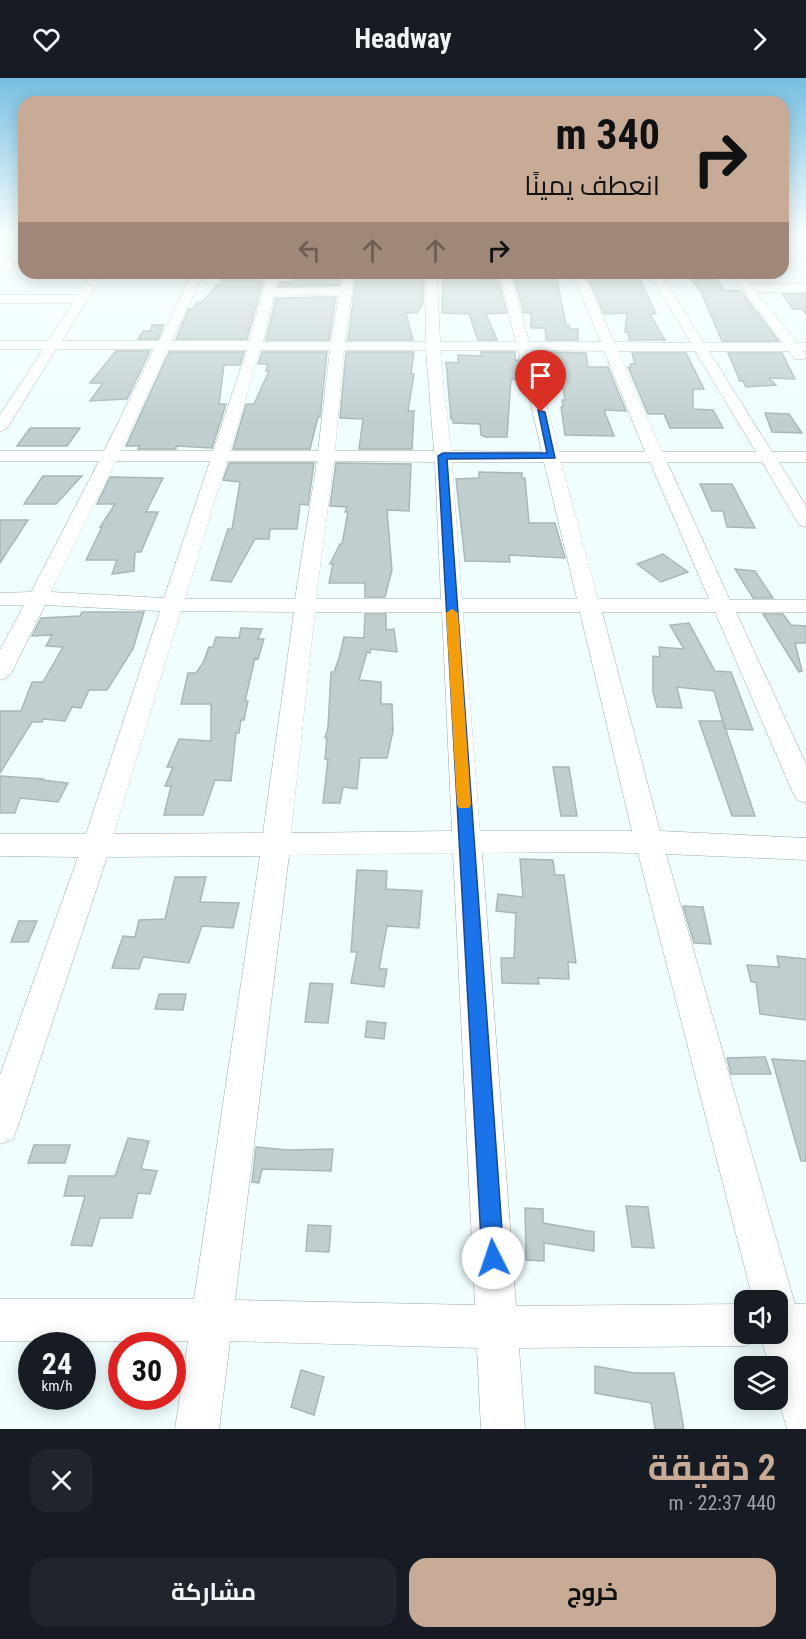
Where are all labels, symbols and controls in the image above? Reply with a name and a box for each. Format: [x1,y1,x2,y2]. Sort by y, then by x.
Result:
icon: heart [30,23,63,56]
text: Headway [354,23,452,55]
icon: forward [743,23,776,56]
text: 340 m [555,110,660,159]
icon: right [681,120,759,198]
text: انعطف يمينًا [524,170,660,202]
icon: left [293,234,326,267]
icon: ahead [356,234,389,267]
icon: ahead [419,234,452,267]
icon: right [482,234,515,267]
pin [515,350,566,412]
icon: arrive [524,359,557,392]
position arrow [461,1226,525,1290]
map controls [734,1290,788,1410]
button: sound [734,1290,788,1344]
speed limit sign: 30 [108,1332,186,1410]
text: 24 [42,1346,72,1381]
button: layers [734,1356,788,1410]
text: km/h [42,1377,72,1395]
text: 2 دقيقة [648,1447,776,1489]
button: close [30,1449,93,1512]
text: 440 m · 22:37 [669,1491,776,1515]
button: مشاركة [30,1558,397,1627]
button: خروج [409,1558,776,1627]

